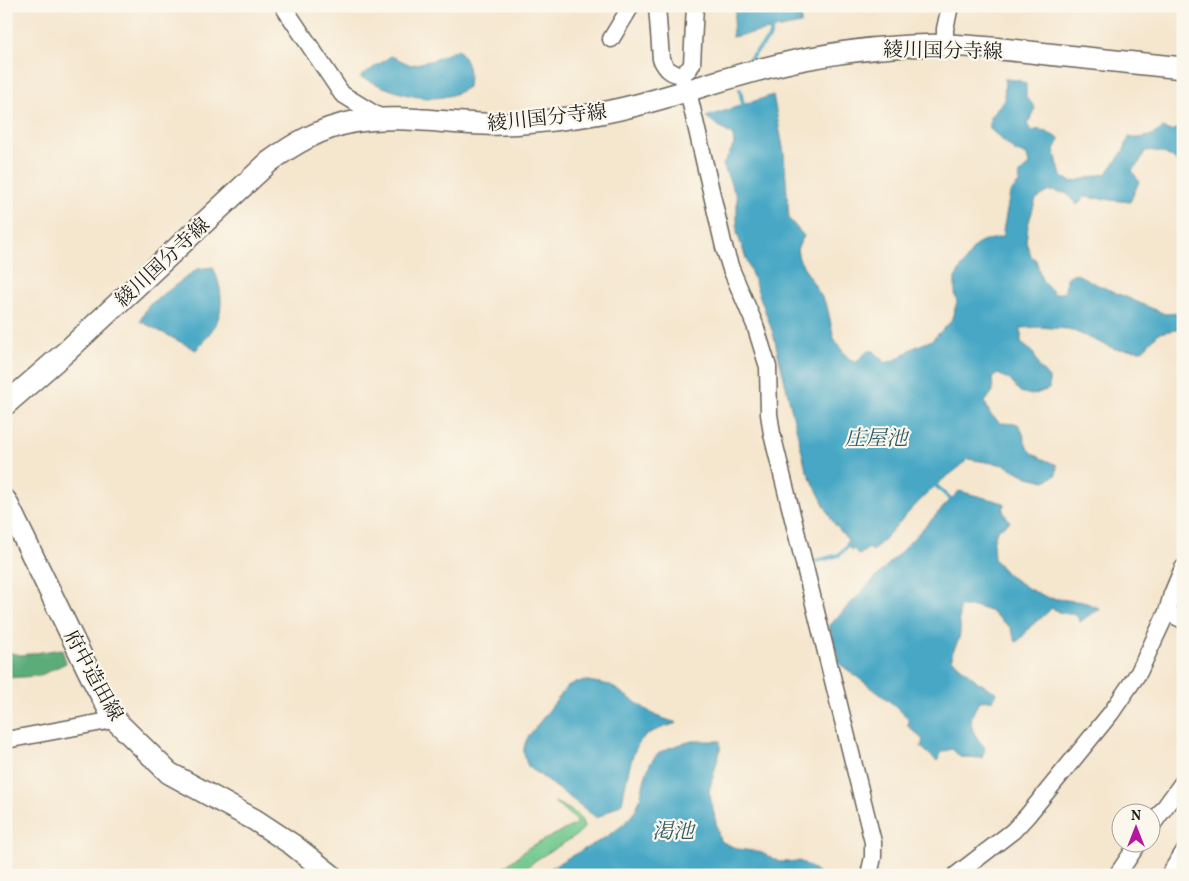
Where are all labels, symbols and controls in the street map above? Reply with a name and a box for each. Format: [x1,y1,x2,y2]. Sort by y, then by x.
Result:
street label: 綾川国分寺線 [883,37,1003,67]
street label: 綾川国分寺線 [486,99,608,139]
street label: 綾川国分寺線 [110,212,217,315]
water label: 庄屋池 [845,425,909,454]
street label: 府中造田線 [56,625,129,726]
north arrow [1112,804,1162,854]
text: N [1131,807,1141,826]
water label: 渇池 [652,818,696,847]

